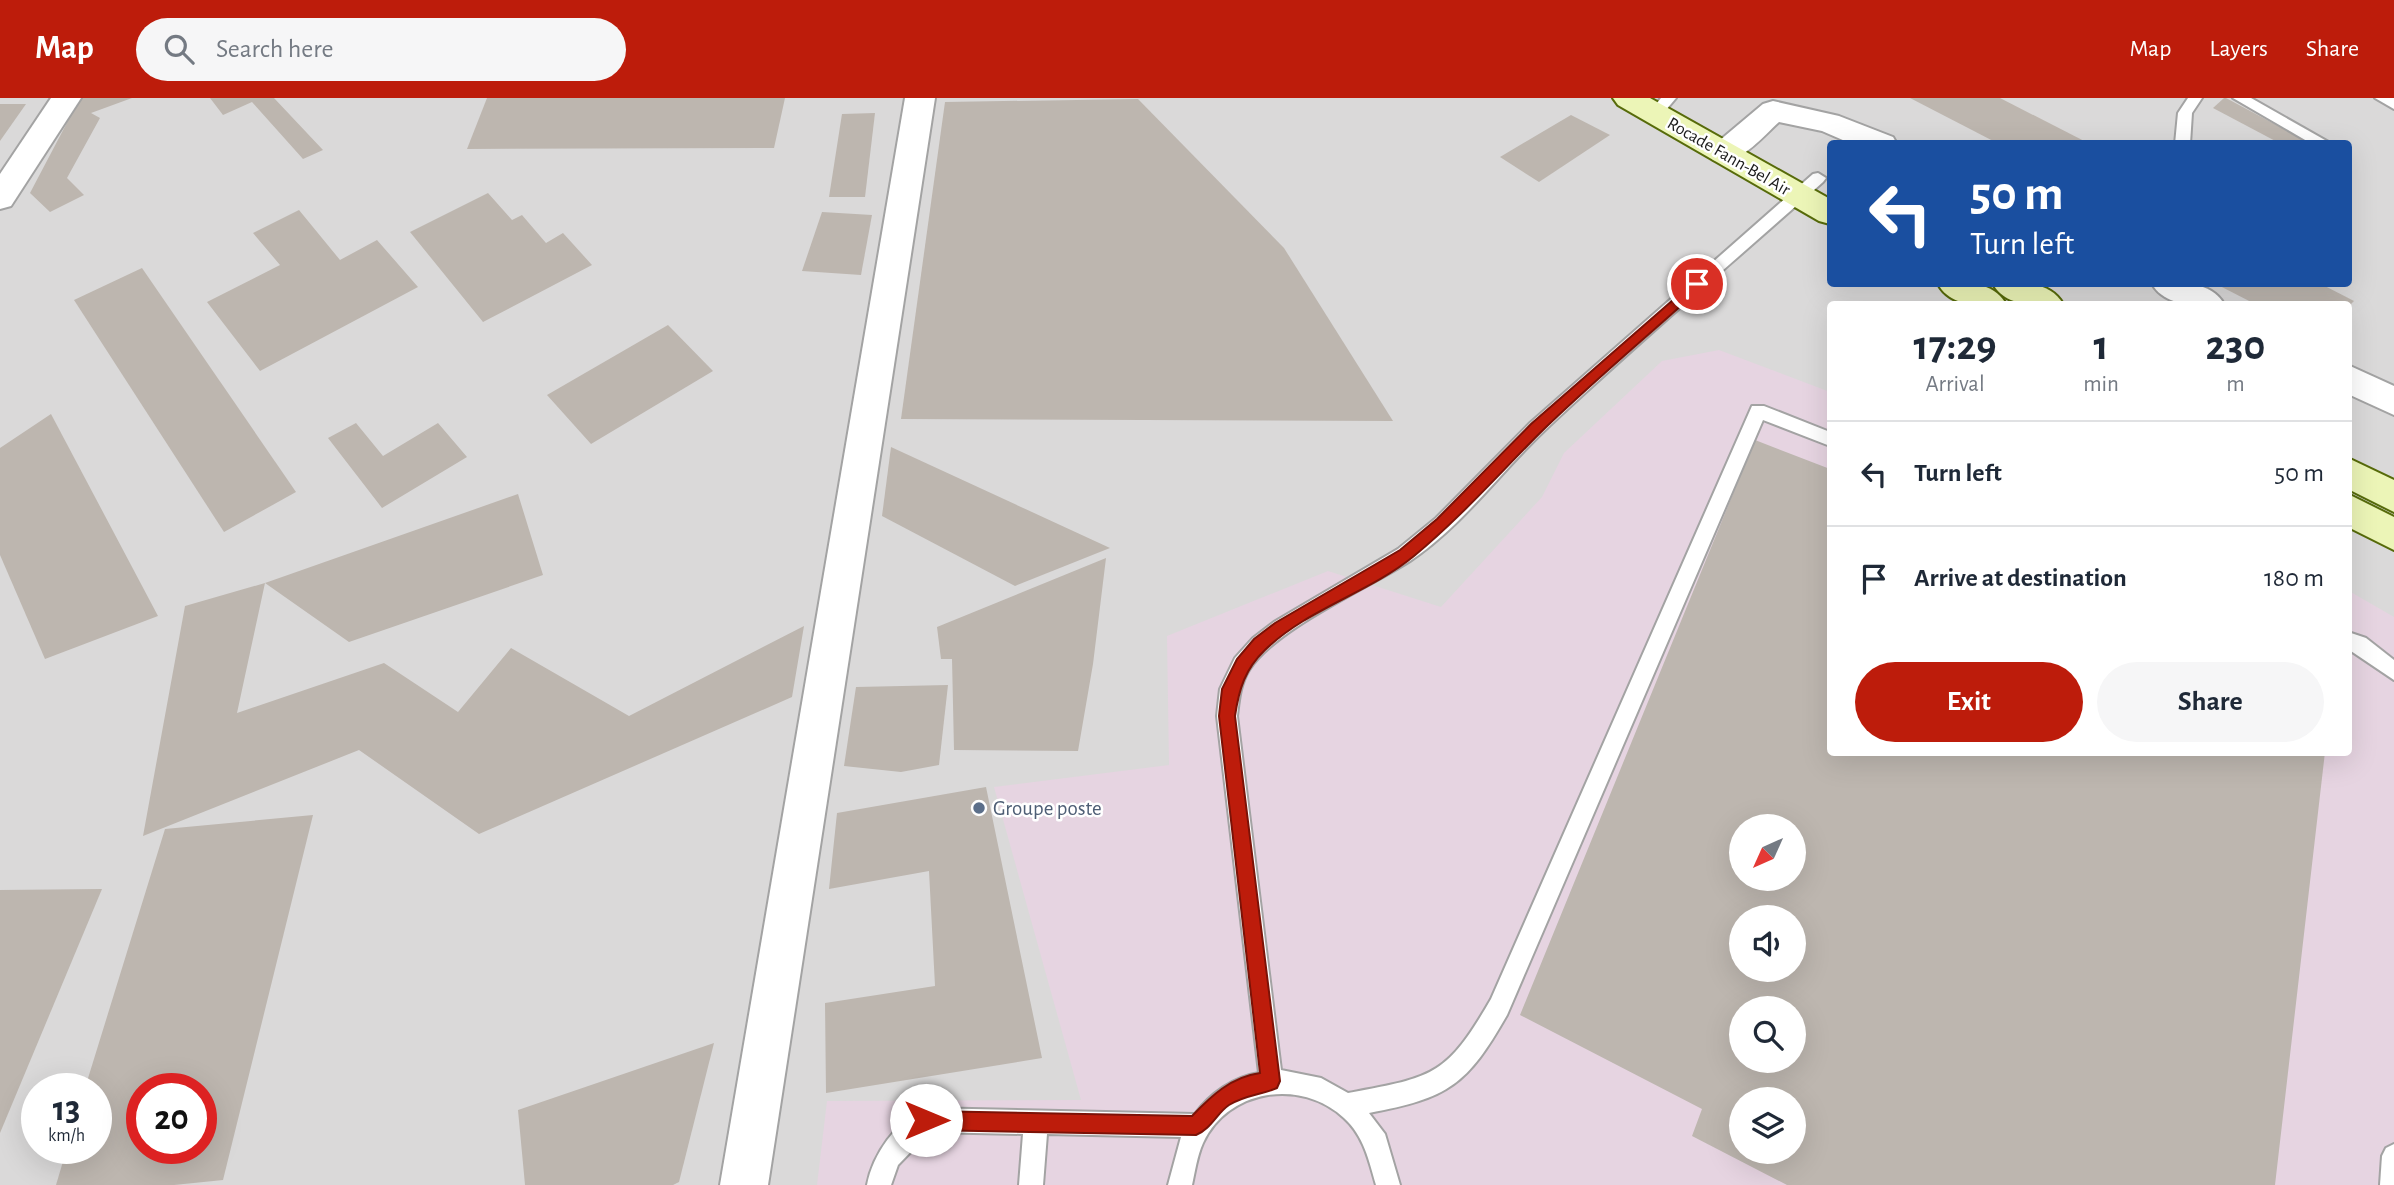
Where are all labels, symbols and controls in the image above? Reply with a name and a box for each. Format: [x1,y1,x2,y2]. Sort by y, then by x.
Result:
search box [136,18,626,81]
icon: search [160,30,198,68]
text: Map [35,32,94,65]
text: Search here [216,36,334,62]
text: Map [2129,37,2171,61]
text: Layers [2209,37,2268,61]
text: Share [2306,37,2359,61]
street label: Rocade Fann-Bel Air [1664,114,1793,199]
icon: left [1855,168,1946,259]
text: 50 m [1970,170,2064,219]
text: Turn left [1970,228,2074,260]
pin [1667,254,1727,314]
icon: arrive [1678,265,1716,303]
text: 17:29 [1914,325,1997,367]
text: 1 [2094,325,2109,367]
text: 230 [2206,325,2265,367]
text: Arrival [1926,373,1985,396]
text: min [2083,373,2119,396]
text: m [2226,373,2245,396]
icon: left [1855,455,1893,493]
text: Turn left [1914,460,2002,486]
text: 50 m [2274,460,2324,486]
icon: arrive [1855,560,1893,598]
text: Arrive at destination [1914,565,2127,591]
text: 180 m [2264,565,2324,591]
button: Exit [1855,662,2083,742]
button: Share [2097,662,2324,742]
place label: Groupe poste [993,798,1102,819]
marker: Groupe poste [971,800,987,816]
north arrow [1729,814,1806,891]
map controls [1729,814,1806,1164]
button: sound [1729,905,1806,982]
button: search [1729,996,1806,1073]
speed limit sign: 20 [126,1073,217,1164]
position arrow [889,1083,963,1157]
button: layers [1729,1087,1806,1164]
text: 13 [53,1092,80,1127]
text: km/h [48,1127,85,1145]

